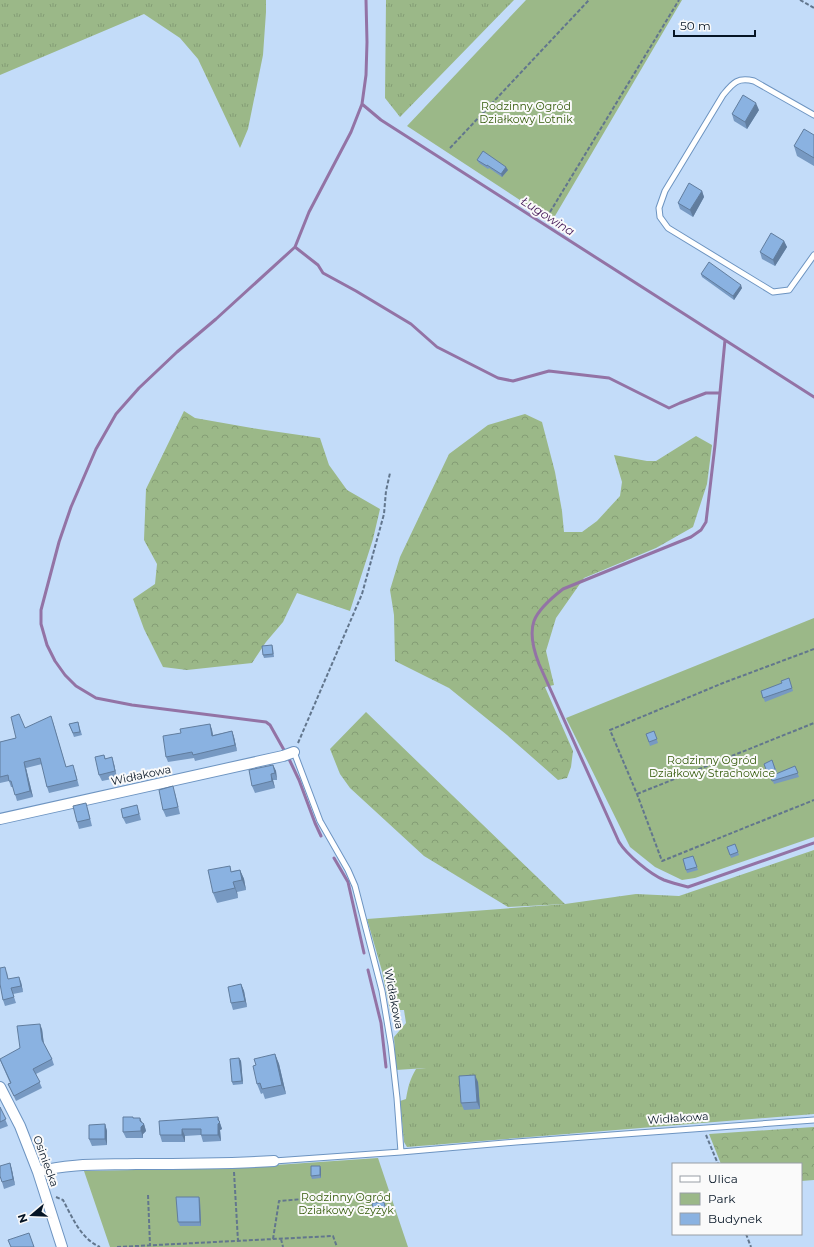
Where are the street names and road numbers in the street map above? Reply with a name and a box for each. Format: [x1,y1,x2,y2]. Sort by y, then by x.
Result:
street label: Widłakowa [110,762,172,788]
street label: Widłakowa [381,968,407,1030]
street label: Widłakowa [647,1109,709,1127]
street label: Osiniecka [30,1133,62,1189]

